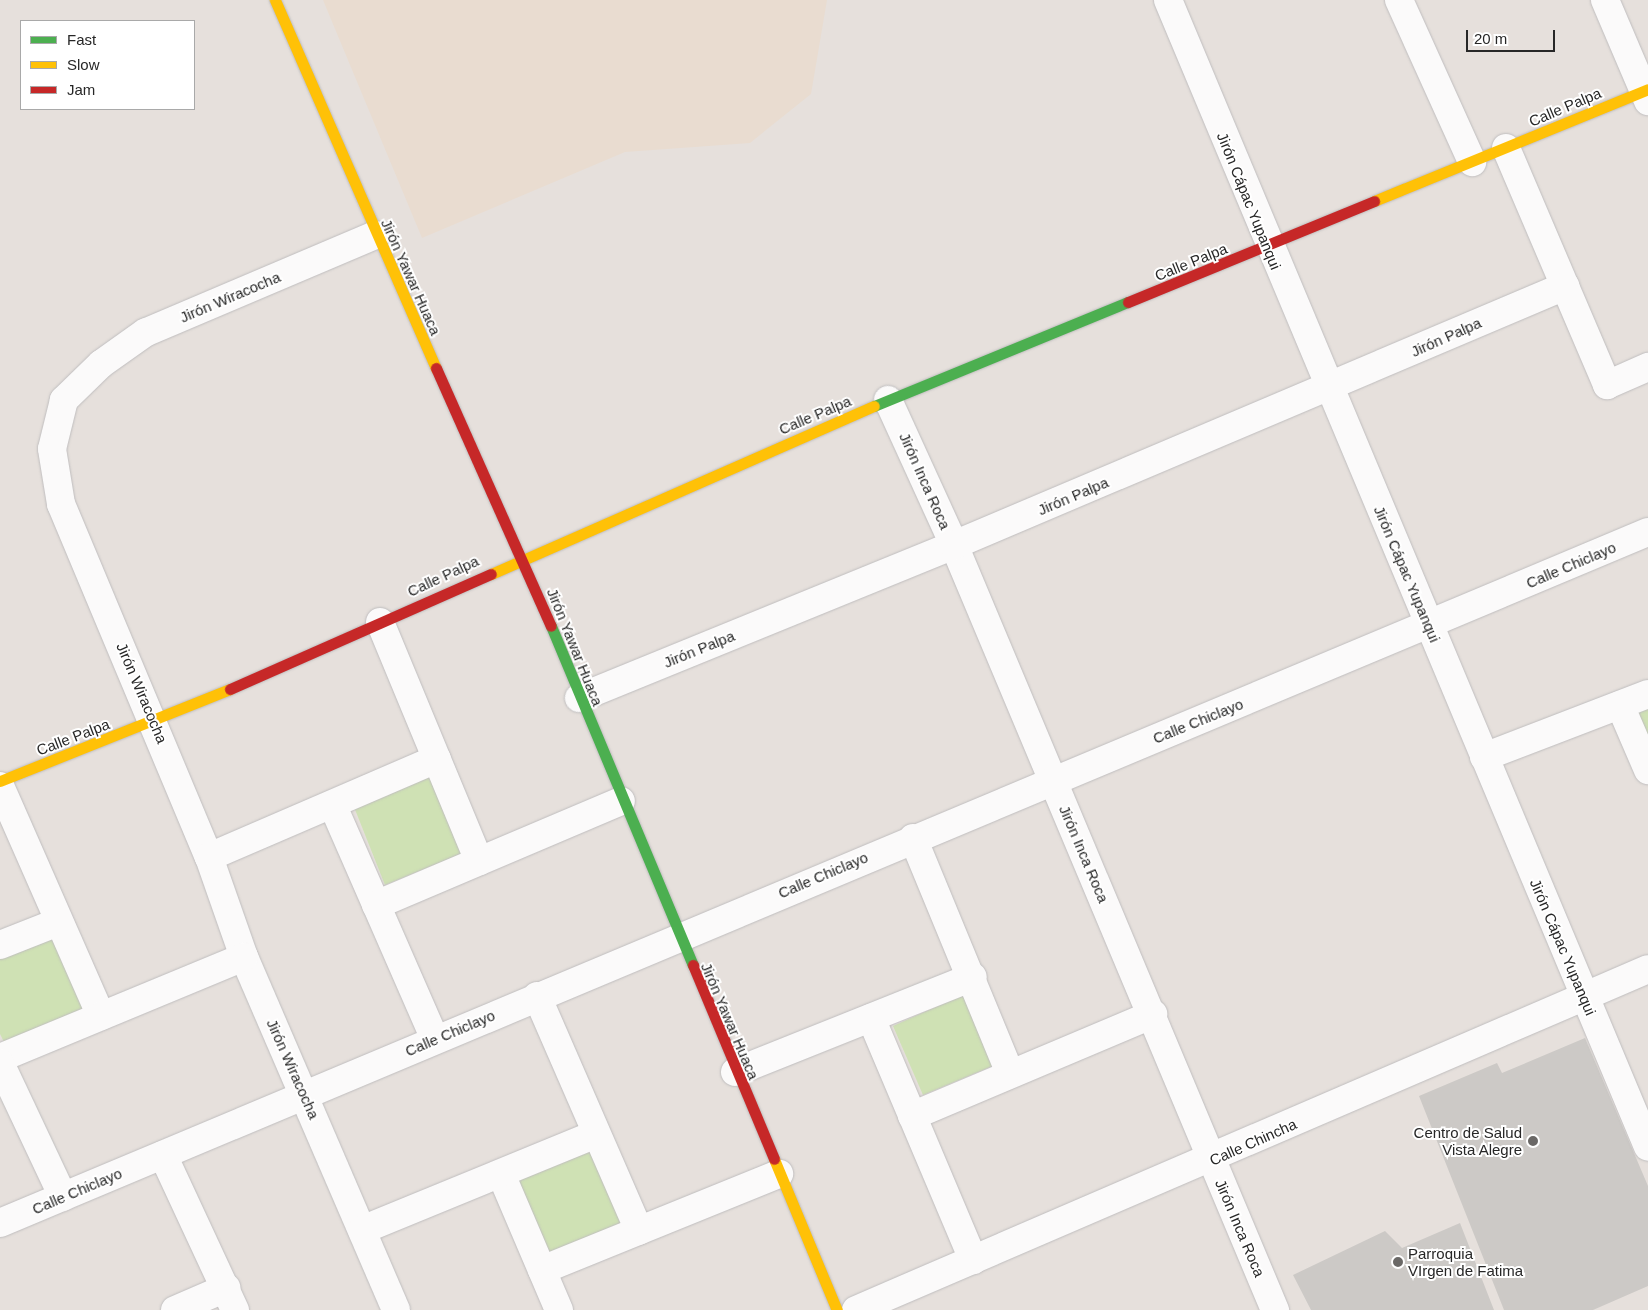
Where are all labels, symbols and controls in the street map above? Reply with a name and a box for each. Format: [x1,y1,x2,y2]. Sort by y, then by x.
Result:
legend [20,20,195,110]
scale bar [1468,20,1557,52]
text: 20 m [1474,30,1507,47]
text: Fast [67,31,96,48]
text: Slow [67,56,100,73]
text: Jam [67,81,95,98]
street label: Calle Palpa [1526,84,1604,130]
street label: Jirón Cápac Yupanqui [1213,130,1285,272]
street label: Jirón Yawar Huaca [377,216,445,338]
street label: Calle Palpa [1152,239,1230,285]
street label: Jirón Wiracocha [177,268,283,326]
street label: Jirón Palpa [1408,314,1484,360]
street label: Calle Palpa [776,392,854,438]
street label: Jirón Inca Roca [896,430,954,532]
street label: Jirón Palpa [1035,473,1111,519]
street label: Jirón Cápac Yupanqui [1370,503,1444,645]
street label: Calle Chiclayo [1523,538,1619,592]
street label: Calle Palpa [404,552,482,600]
street label: Jirón Yawar Huaca [543,585,607,709]
street label: Jirón Palpa [661,627,737,671]
street label: Jirón Wiracocha [113,640,171,746]
street label: Calle Chiclayo [1150,695,1246,747]
street label: Calle Palpa [34,715,112,759]
street label: Jirón Inca Roca [1055,803,1113,905]
street label: Calle Chiclayo [775,848,871,902]
street label: Jirón Cápac Yupanqui [1526,876,1600,1018]
street label: Jirón Yawar Huaca [697,960,763,1082]
street label: Calle Chiclayo [402,1006,498,1060]
street label: Jirón Wiracocha [263,1016,323,1122]
street label: Calle Chincha [1207,1115,1299,1169]
place label: Centro de Salud Vista Alegre [1414,1123,1522,1158]
marker: Centro de Salud Vista Alegre [1526,1134,1540,1148]
street label: Calle Chiclayo [29,1164,125,1218]
street label: Jirón Inca Roca [1211,1177,1269,1279]
place label: Parroquia VIrgen de Fatima [1408,1244,1523,1279]
marker: Parroquia VIrgen de Fatima [1392,1256,1404,1268]

